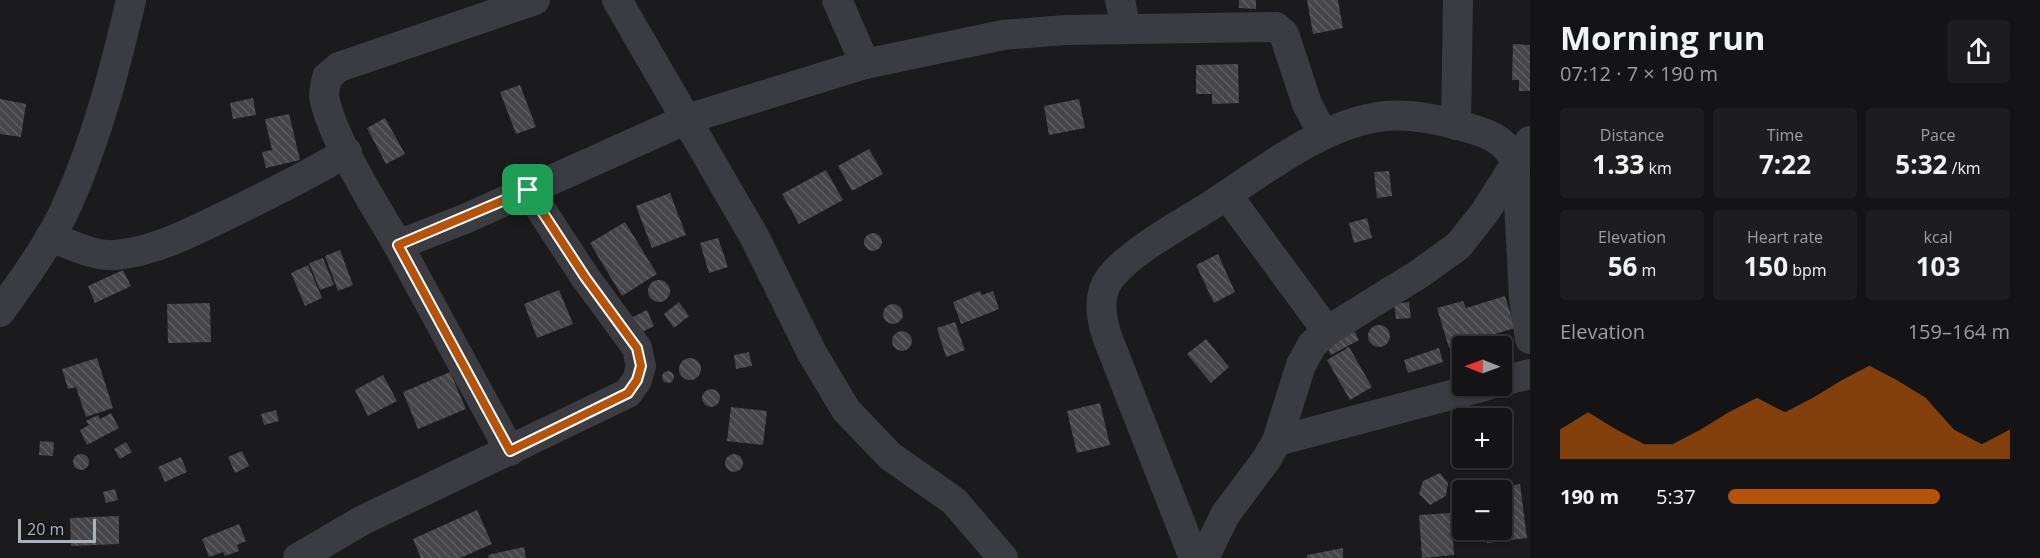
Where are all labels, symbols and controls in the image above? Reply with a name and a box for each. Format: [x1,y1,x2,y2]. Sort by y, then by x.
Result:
text: Morning run [1560,15,1766,60]
button: share [1947,20,2010,83]
text: 07:12 · 7 × 190 m [1560,60,1718,87]
text: Distance [1600,124,1664,146]
text: Time [1767,124,1803,146]
text: Pace [1920,124,1956,146]
text: 1.33 [1592,146,1644,182]
text: 7:22 [1759,146,1811,182]
text: 5:32 [1895,146,1947,182]
text: km [1644,157,1672,179]
text: /km [1947,157,1981,179]
pin [502,164,553,215]
icon: arrive [511,173,544,206]
text: Elevation [1598,226,1666,248]
text: Heart rate [1747,226,1823,248]
text: kcal [1924,226,1953,248]
text: 56 [1608,248,1637,284]
text: 150 [1743,248,1788,284]
text: 103 [1916,248,1960,284]
text: m [1637,259,1656,281]
text: bpm [1788,259,1827,281]
text: Elevation [1560,318,1645,345]
text: 159–164 m [1908,318,2010,345]
north arrow [1452,336,1512,396]
map controls [1452,336,1512,540]
button: + [1452,408,1512,468]
button: − [1452,480,1512,540]
text: 190 m [1560,483,1619,510]
text: 5:37 [1656,483,1696,510]
scale bar [18,516,96,544]
text: 20 m [27,518,64,540]

